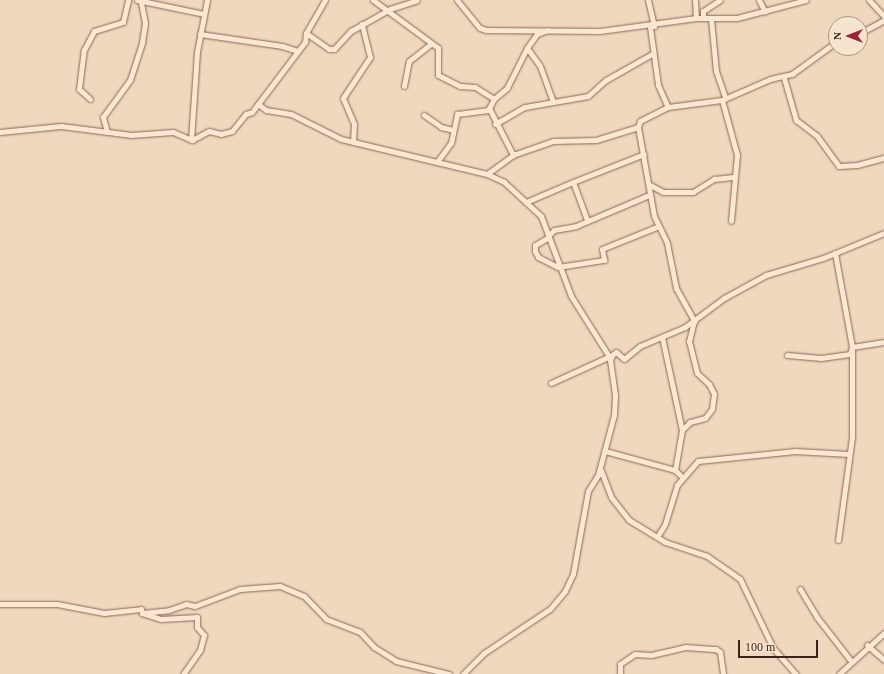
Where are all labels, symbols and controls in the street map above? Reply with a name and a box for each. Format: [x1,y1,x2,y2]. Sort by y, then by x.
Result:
north arrow [828,16,868,56]
text: N [831,32,843,40]
scale bar [740,632,820,658]
text: 100 m [745,640,775,654]

